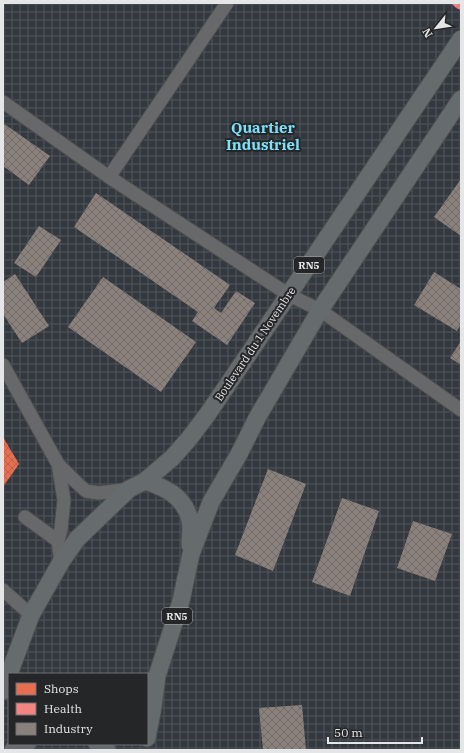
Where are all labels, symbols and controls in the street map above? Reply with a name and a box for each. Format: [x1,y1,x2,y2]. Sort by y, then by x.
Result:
north arrow [416,8,456,48]
text: N [419,25,436,40]
district label: Quartier Industriel [226,118,300,154]
road number: RN5 [294,257,324,273]
street label: Boulevard du 1 Novembre [212,284,299,404]
road number: RN5 [162,608,192,624]
legend [8,673,148,745]
text: Shops [44,681,79,696]
text: Health [44,701,82,716]
scale bar [328,719,422,745]
text: Industry [44,721,93,736]
text: 50 m [334,725,363,740]

